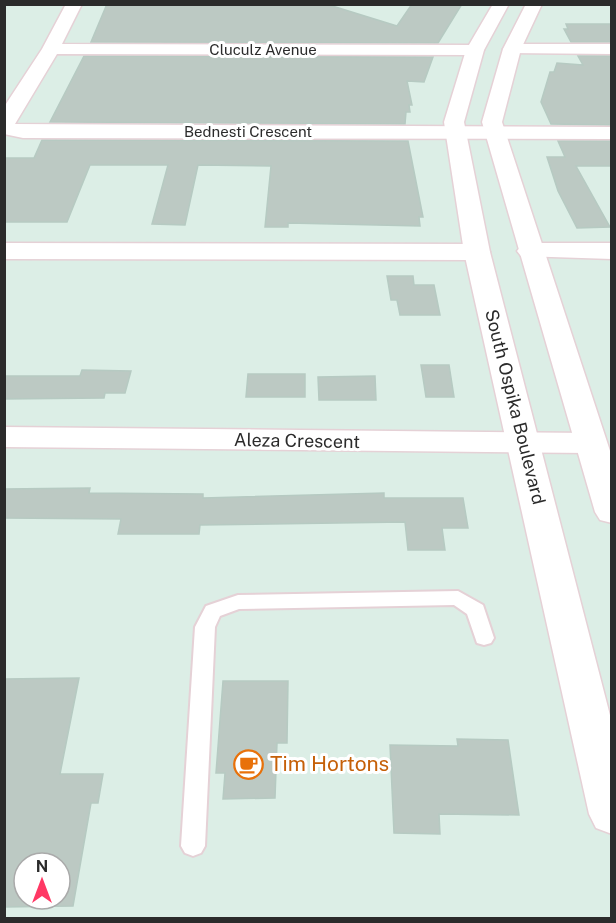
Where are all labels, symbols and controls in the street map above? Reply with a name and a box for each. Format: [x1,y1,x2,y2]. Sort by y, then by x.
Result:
street label: Cluculz Avenue [209,41,317,58]
street label: Bednesti Crescent [184,123,312,140]
street label: South Ospika Boulevard [481,307,550,507]
street label: Aleza Crescent [234,429,360,452]
cafe icon: Tim Hortons [233,748,265,780]
place label: Tim Hortons [270,751,389,776]
north arrow [12,851,72,911]
text: N [36,857,48,876]

